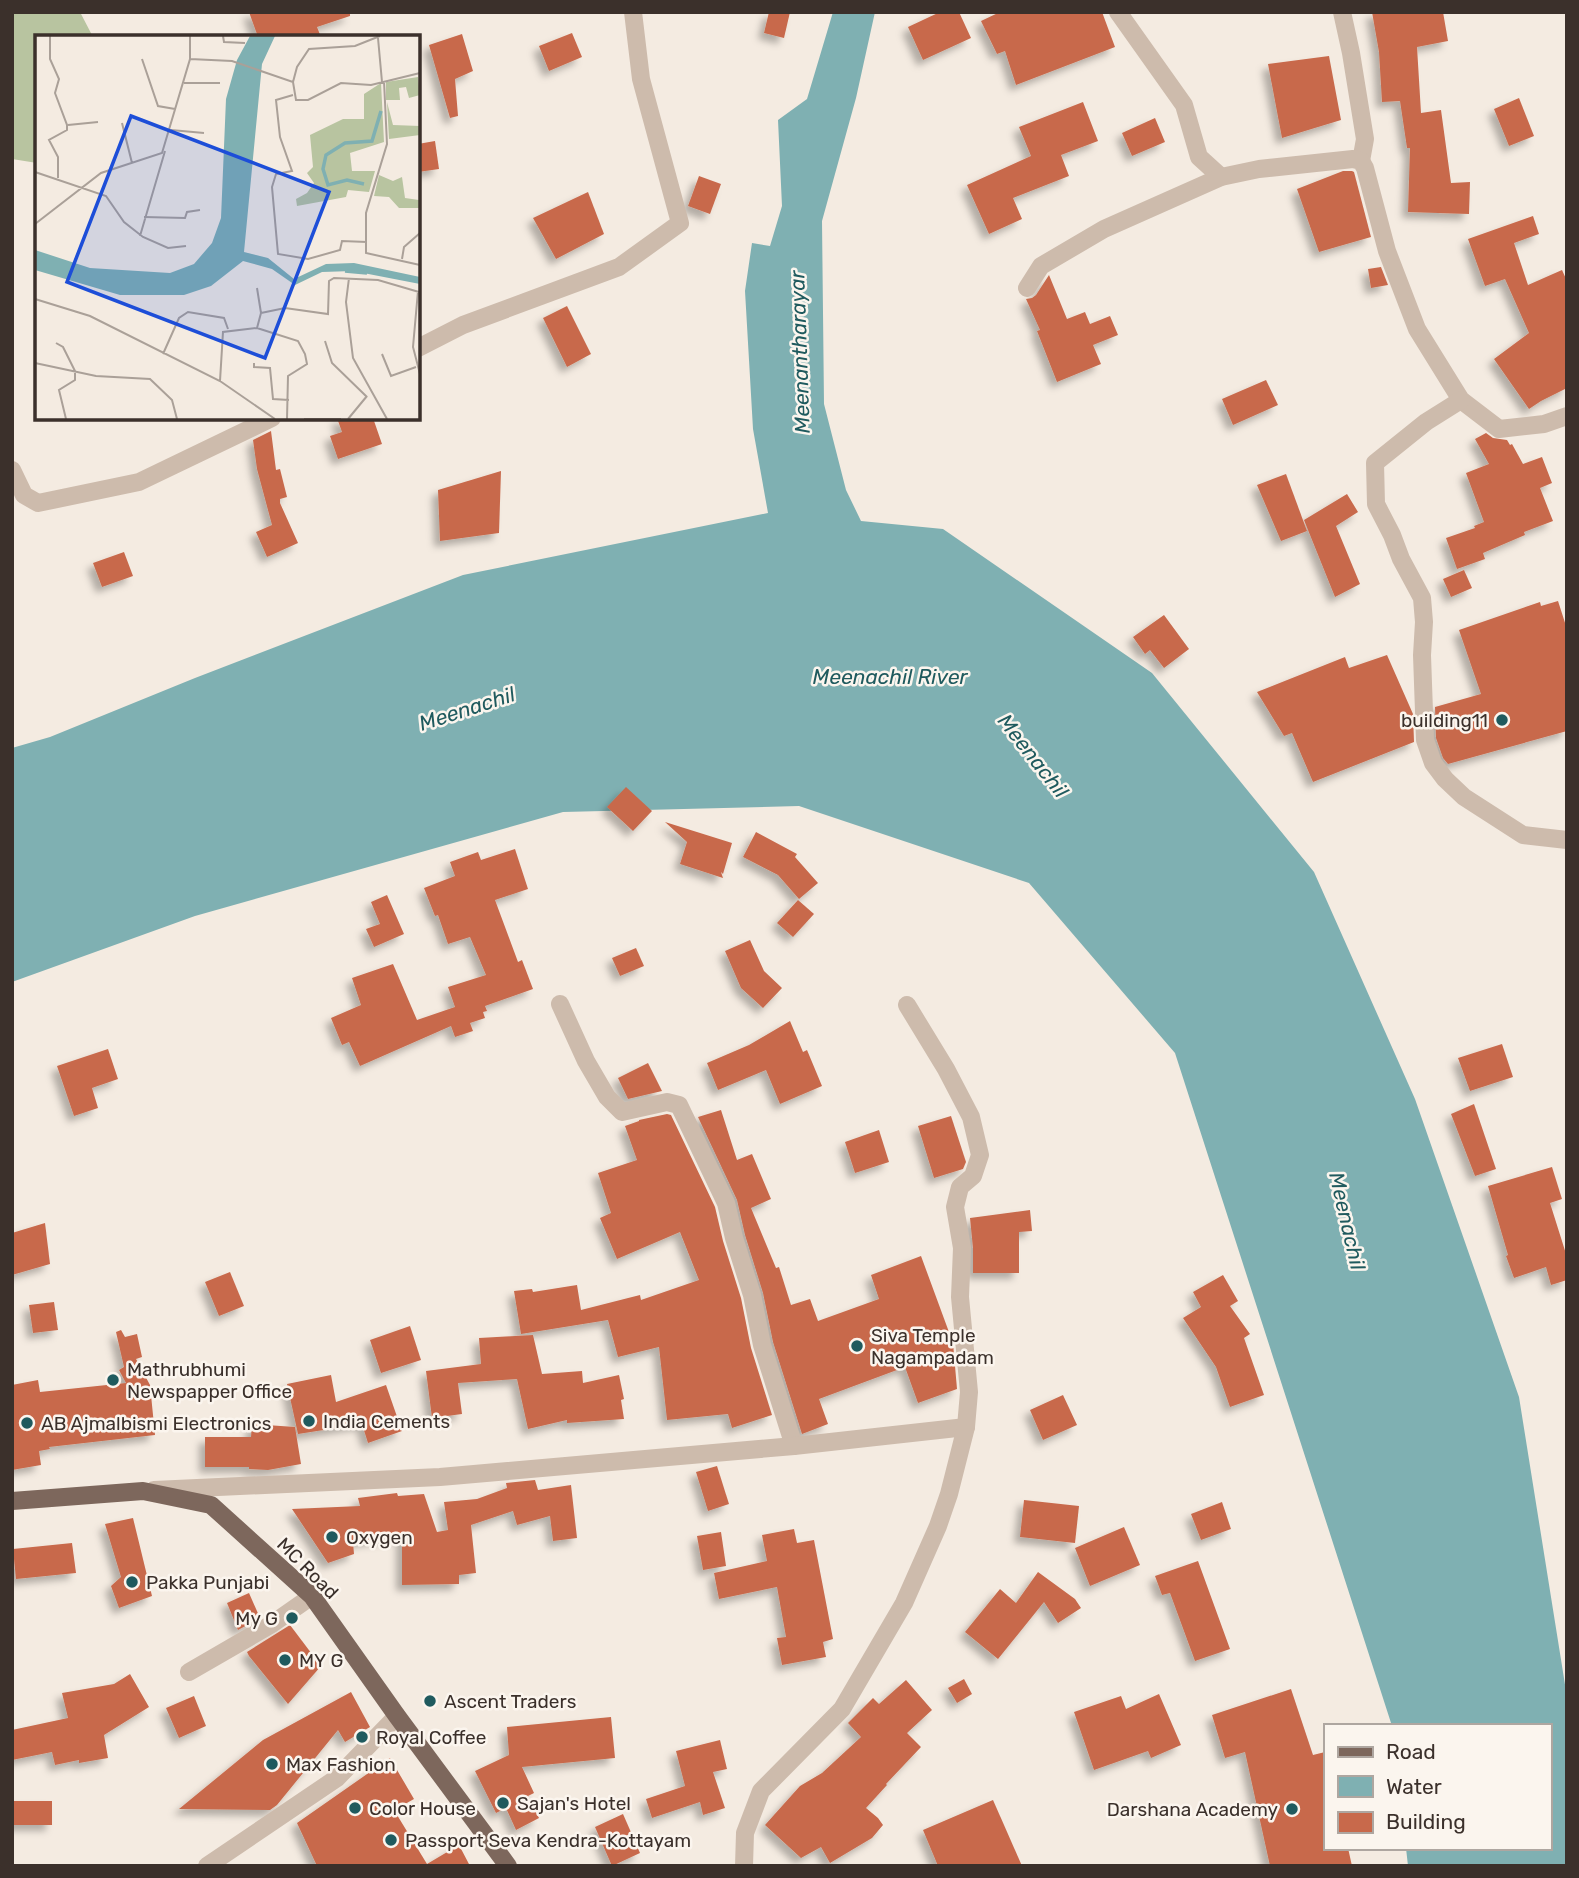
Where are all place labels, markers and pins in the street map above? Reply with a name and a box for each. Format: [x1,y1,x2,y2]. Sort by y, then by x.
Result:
place label: building11 [1401,709,1488,732]
marker: building11 [1494,712,1510,728]
place label: Siva Temple Nagampadam [871,1324,994,1369]
marker: Siva Temple Nagampadam [849,1338,865,1354]
place label: Mathrubhumi Newspapper Office [127,1358,292,1403]
marker: Mathrubhumi Newspapper Office [105,1372,121,1388]
place label: India Cements [323,1410,450,1433]
place label: AB Ajmalbismi Electronics [41,1412,271,1435]
marker: India Cements [301,1413,317,1429]
marker: AB Ajmalbismi Electronics [19,1415,35,1431]
place label: Oxygen [346,1526,413,1549]
marker: Oxygen [324,1529,340,1545]
place label: Pakka Punjabi [146,1571,269,1594]
marker: Pakka Punjabi [124,1574,140,1590]
place label: My G [235,1607,278,1630]
marker: My G [284,1610,300,1626]
place label: MY G [299,1649,343,1672]
marker: MY G [277,1652,293,1668]
place label: Ascent Traders [444,1690,576,1713]
marker: Ascent Traders [422,1693,438,1709]
place label: Royal Coffee [376,1726,486,1749]
marker: Royal Coffee [354,1729,370,1745]
place label: Max Fashion [286,1753,396,1776]
marker: Max Fashion [264,1756,280,1772]
place label: Sajan's Hotel [517,1792,631,1815]
marker: Sajan's Hotel [495,1795,511,1811]
place label: Color House [369,1797,476,1820]
place label: Darshana Academy [1107,1798,1278,1821]
marker: Color House [347,1800,363,1816]
marker: Darshana Academy [1284,1801,1300,1817]
place label: Passport Seva Kendra-Kottayam [405,1829,691,1852]
marker: Passport Seva Kendra-Kottayam [383,1832,399,1848]

